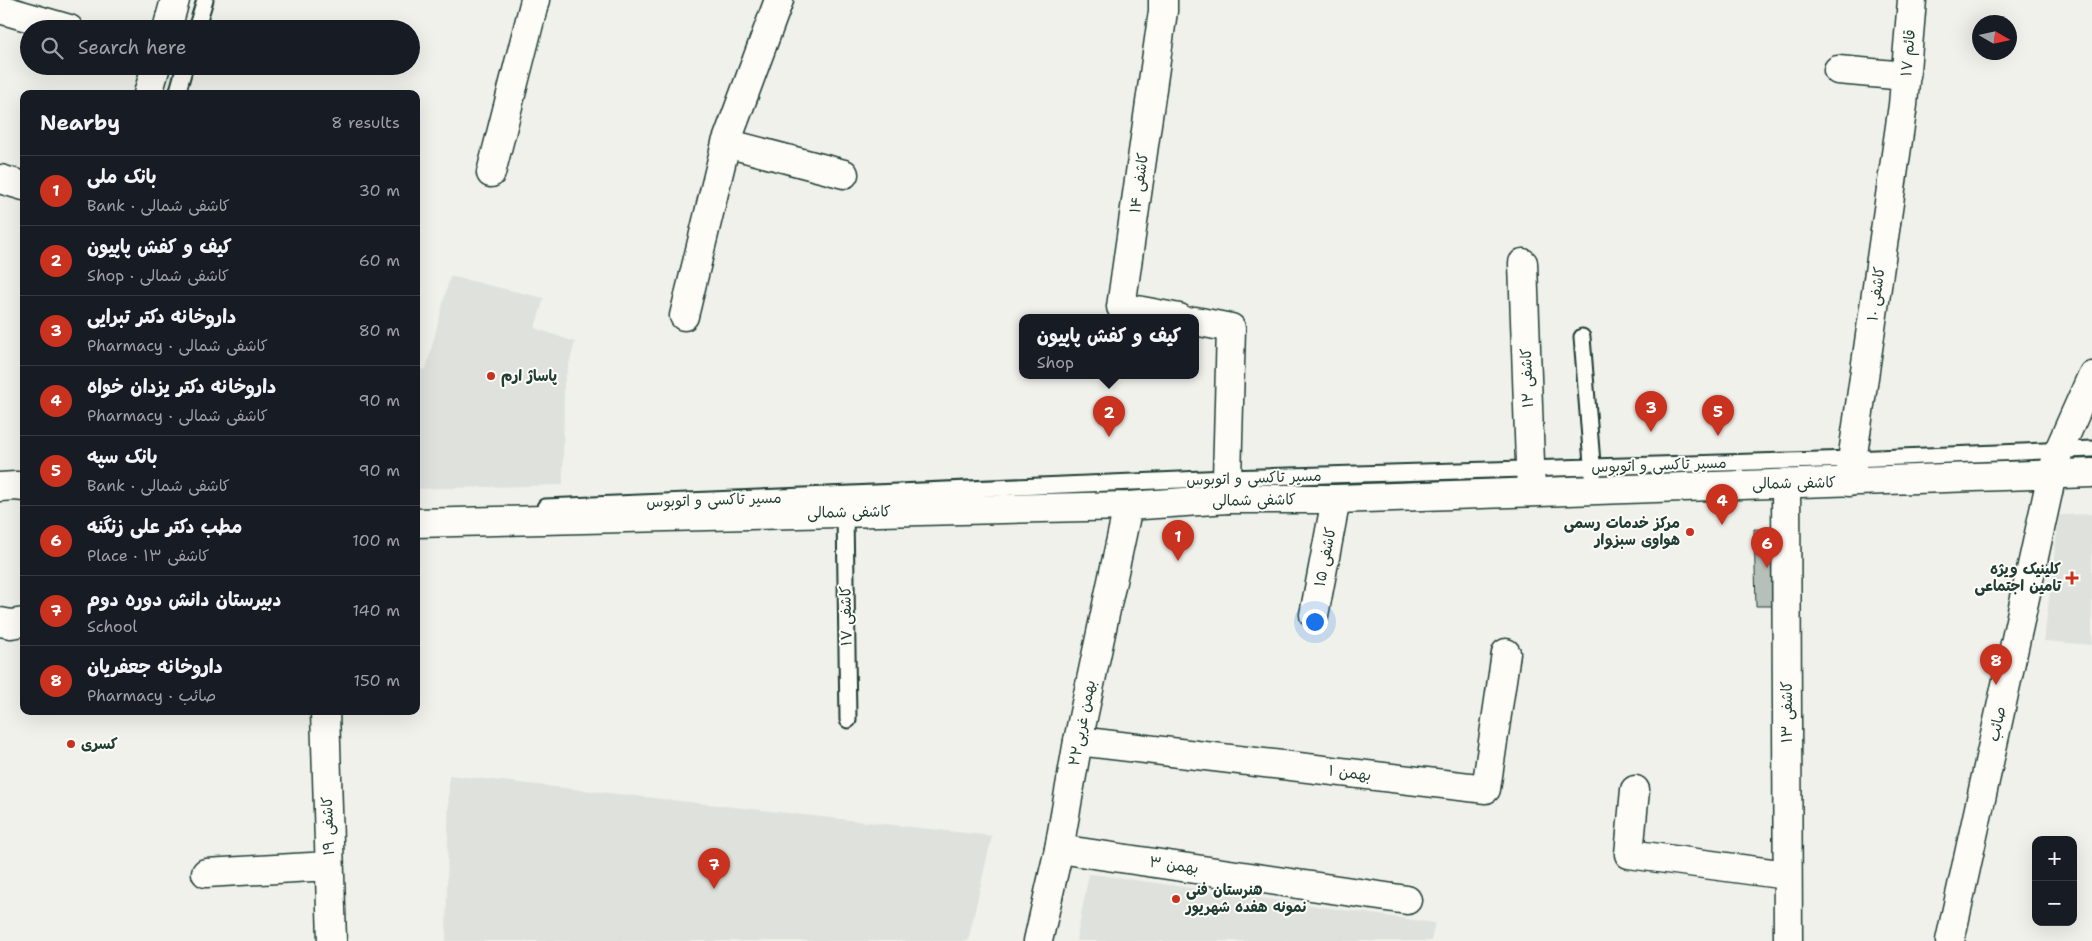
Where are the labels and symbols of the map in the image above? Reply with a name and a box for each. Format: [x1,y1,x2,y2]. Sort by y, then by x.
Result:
north arrow [1972,15,2017,60]
street label: قائم ۱۷ [1896,29,1922,78]
street label: کاشفی ۱۴ [1125,151,1153,215]
street label: کاشفی ۱۰ [1862,266,1890,322]
street label: کاشفی ۱۲ [1516,348,1538,408]
place label: پاساژ ارم [501,366,558,387]
marker: پاساژ ارم [485,370,497,382]
pin: 3 [1635,391,1667,432]
pin: 5 [1702,395,1734,436]
pin: 2 [1093,396,1125,437]
street label: مسیر تاکسی و اتوبوس [1591,453,1727,477]
street label: مسیر تاکسی و اتوبوس [1186,466,1322,490]
street label: کاشفی شمالی [1752,472,1836,494]
pin: 4 [1706,484,1738,525]
street label: مسیر تاکسی و اتوبوس [646,488,782,512]
street label: کاشفی شمالی [1212,489,1296,511]
street label: کاشفی شمالی [807,501,891,523]
place label: مرکز خدمات رسمی هواوی سبزوار [1564,513,1680,550]
pin: 1 [1162,520,1194,561]
street label: کاشفی ۱۵ [1309,526,1341,588]
marker: مرکز خدمات رسمی هواوی سبزوار [1684,526,1696,538]
pin: 6 [1751,527,1783,568]
place label: کلینیک ویژه تامین اجتماعی [1974,559,2062,596]
marker: کلینیک ویژه تامین اجتماعی [2065,571,2079,585]
street label: کاشفی ۱۷ [835,586,857,646]
your location [1302,609,1328,635]
pin: 8 [1980,644,2012,685]
street label: ۲۲بهمن غربی [1064,678,1100,768]
street label: کاشفی ۱۳ [1777,681,1797,743]
street label: صائب [1984,705,2010,743]
place label: کسری [81,734,118,754]
marker: کسری [65,738,77,750]
street label: بهمن ۱ [1327,760,1373,786]
street label: کاشفی ۱۹ [317,796,339,856]
pin: 7 [698,848,730,889]
street label: بهمن ۳ [1148,852,1200,878]
place label: هنرستان فنی نمونه هفده شهریور [1184,880,1308,917]
marker: هنرستان فنی نمونه هفده شهریور [1170,893,1182,905]

